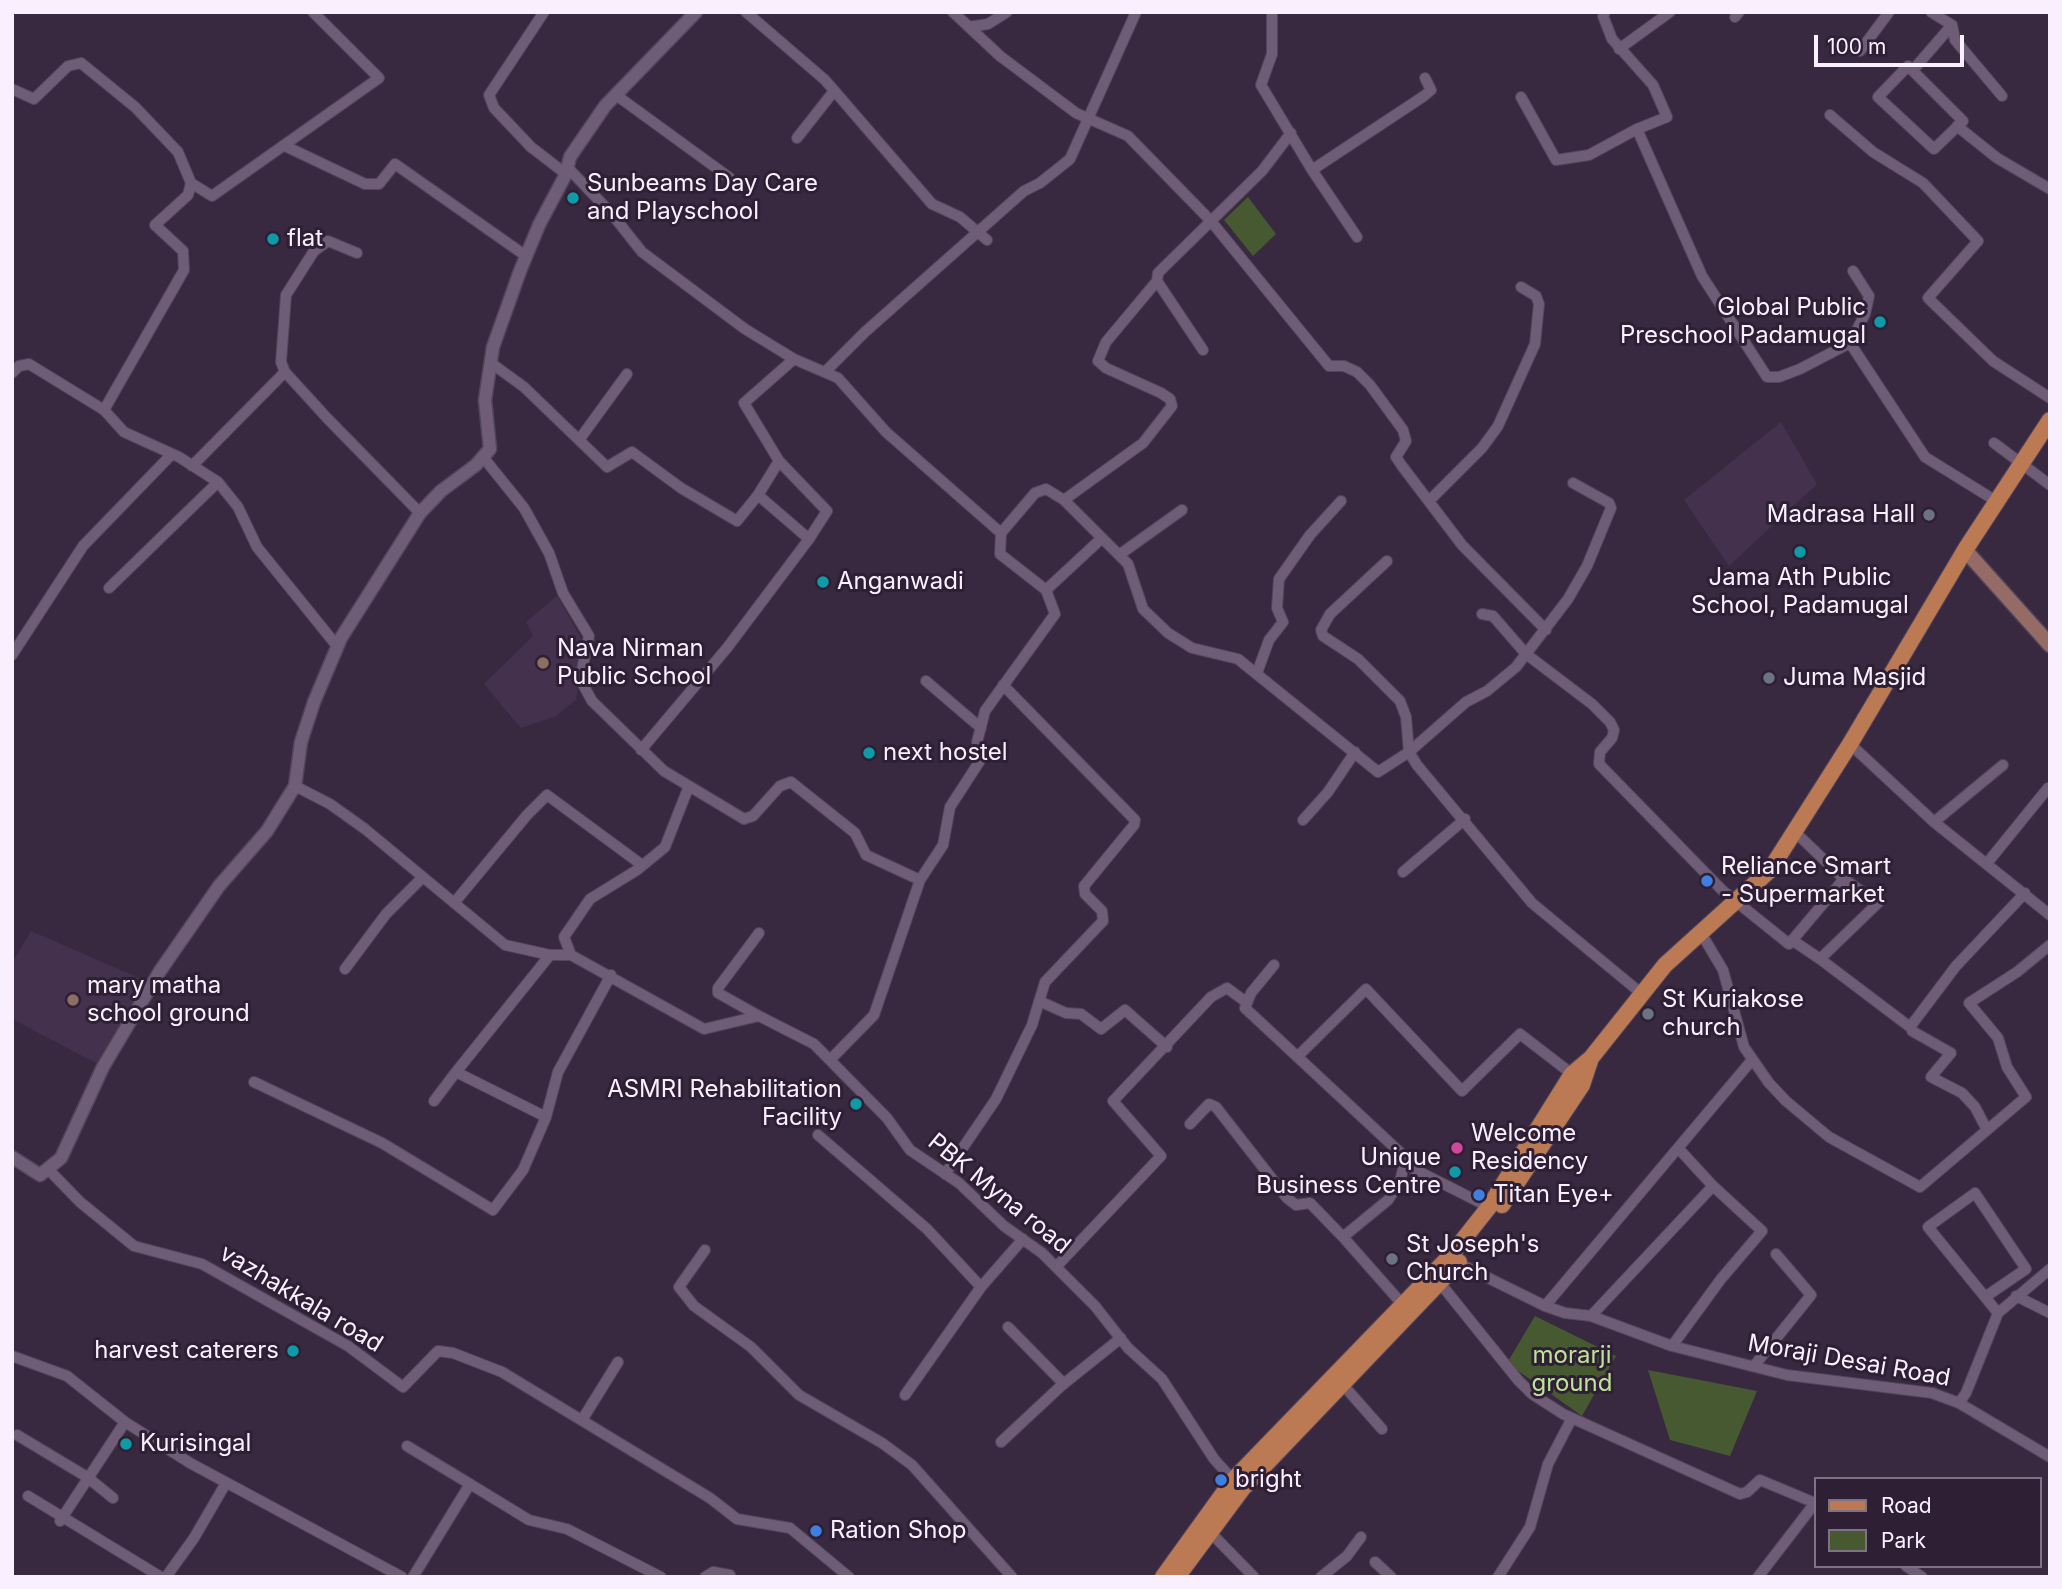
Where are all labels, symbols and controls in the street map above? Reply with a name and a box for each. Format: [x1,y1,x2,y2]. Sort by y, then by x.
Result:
scale bar [1817,21,1968,65]
text: 100 m [1827,34,1886,59]
place label: Sunbeams Day Care and Playschool [587,170,818,226]
marker: Sunbeams Day Care and Playschool [565,190,581,206]
place label: flat [287,225,323,253]
marker: flat [265,231,281,247]
place label: Global Public Preschool Padamugal [1620,294,1866,350]
marker: Global Public Preschool Padamugal [1872,314,1888,330]
place label: Madrasa Hall [1767,501,1915,529]
marker: Madrasa Hall [1921,507,1937,523]
marker: Jama Ath Public School, Padamugal [1792,544,1808,560]
place label: Jama Ath Public School, Padamugal [1691,564,1909,620]
place label: Anganwadi [837,568,964,596]
marker: Anganwadi [815,574,831,590]
place label: Nava Nirman Public School [557,635,711,691]
marker: Nava Nirman Public School [535,655,551,671]
place label: Juma Masjid [1783,664,1926,692]
marker: Juma Masjid [1761,670,1777,686]
place label: next hostel [883,739,1007,767]
marker: next hostel [861,745,877,761]
place label: Reliance Smart - Supermarket [1721,853,1891,909]
marker: Reliance Smart - Supermarket [1699,873,1715,889]
place label: mary matha school ground [87,972,250,1028]
place label: St Kuriakose church [1662,986,1804,1042]
marker: mary matha school ground [65,992,81,1008]
marker: St Kuriakose church [1640,1006,1656,1022]
place label: ASMRI Rehabilitation Facility [607,1076,842,1132]
marker: ASMRI Rehabilitation Facility [848,1096,864,1112]
place label: Welcome Residency [1471,1120,1588,1176]
street label: PBK Myna road [922,1128,1076,1260]
marker: Welcome Residency [1449,1140,1465,1156]
place label: Unique Business Centre [1256,1144,1441,1200]
marker: Unique Business Centre [1447,1164,1463,1180]
place label: Titan Eye+ [1493,1181,1614,1209]
marker: Titan Eye+ [1471,1187,1487,1203]
place label: St Joseph's Church [1406,1231,1540,1287]
street label: vazhakkala road [214,1239,388,1359]
marker: St Joseph's Church [1384,1251,1400,1267]
street label: Moraji Desai Road [1746,1329,1952,1393]
place label: harvest caterers [94,1337,279,1365]
park label: morarji ground [1532,1342,1612,1398]
marker: harvest caterers [285,1343,301,1359]
place label: Kurisingal [140,1430,251,1458]
marker: Kurisingal [118,1436,134,1452]
place label: bright [1235,1466,1302,1494]
marker: bright [1213,1472,1229,1488]
legend [1814,1477,2041,1568]
text: Road [1881,1493,1932,1518]
place label: Ration Shop [830,1517,966,1545]
marker: Ration Shop [808,1523,824,1539]
text: Park [1881,1528,1926,1553]

